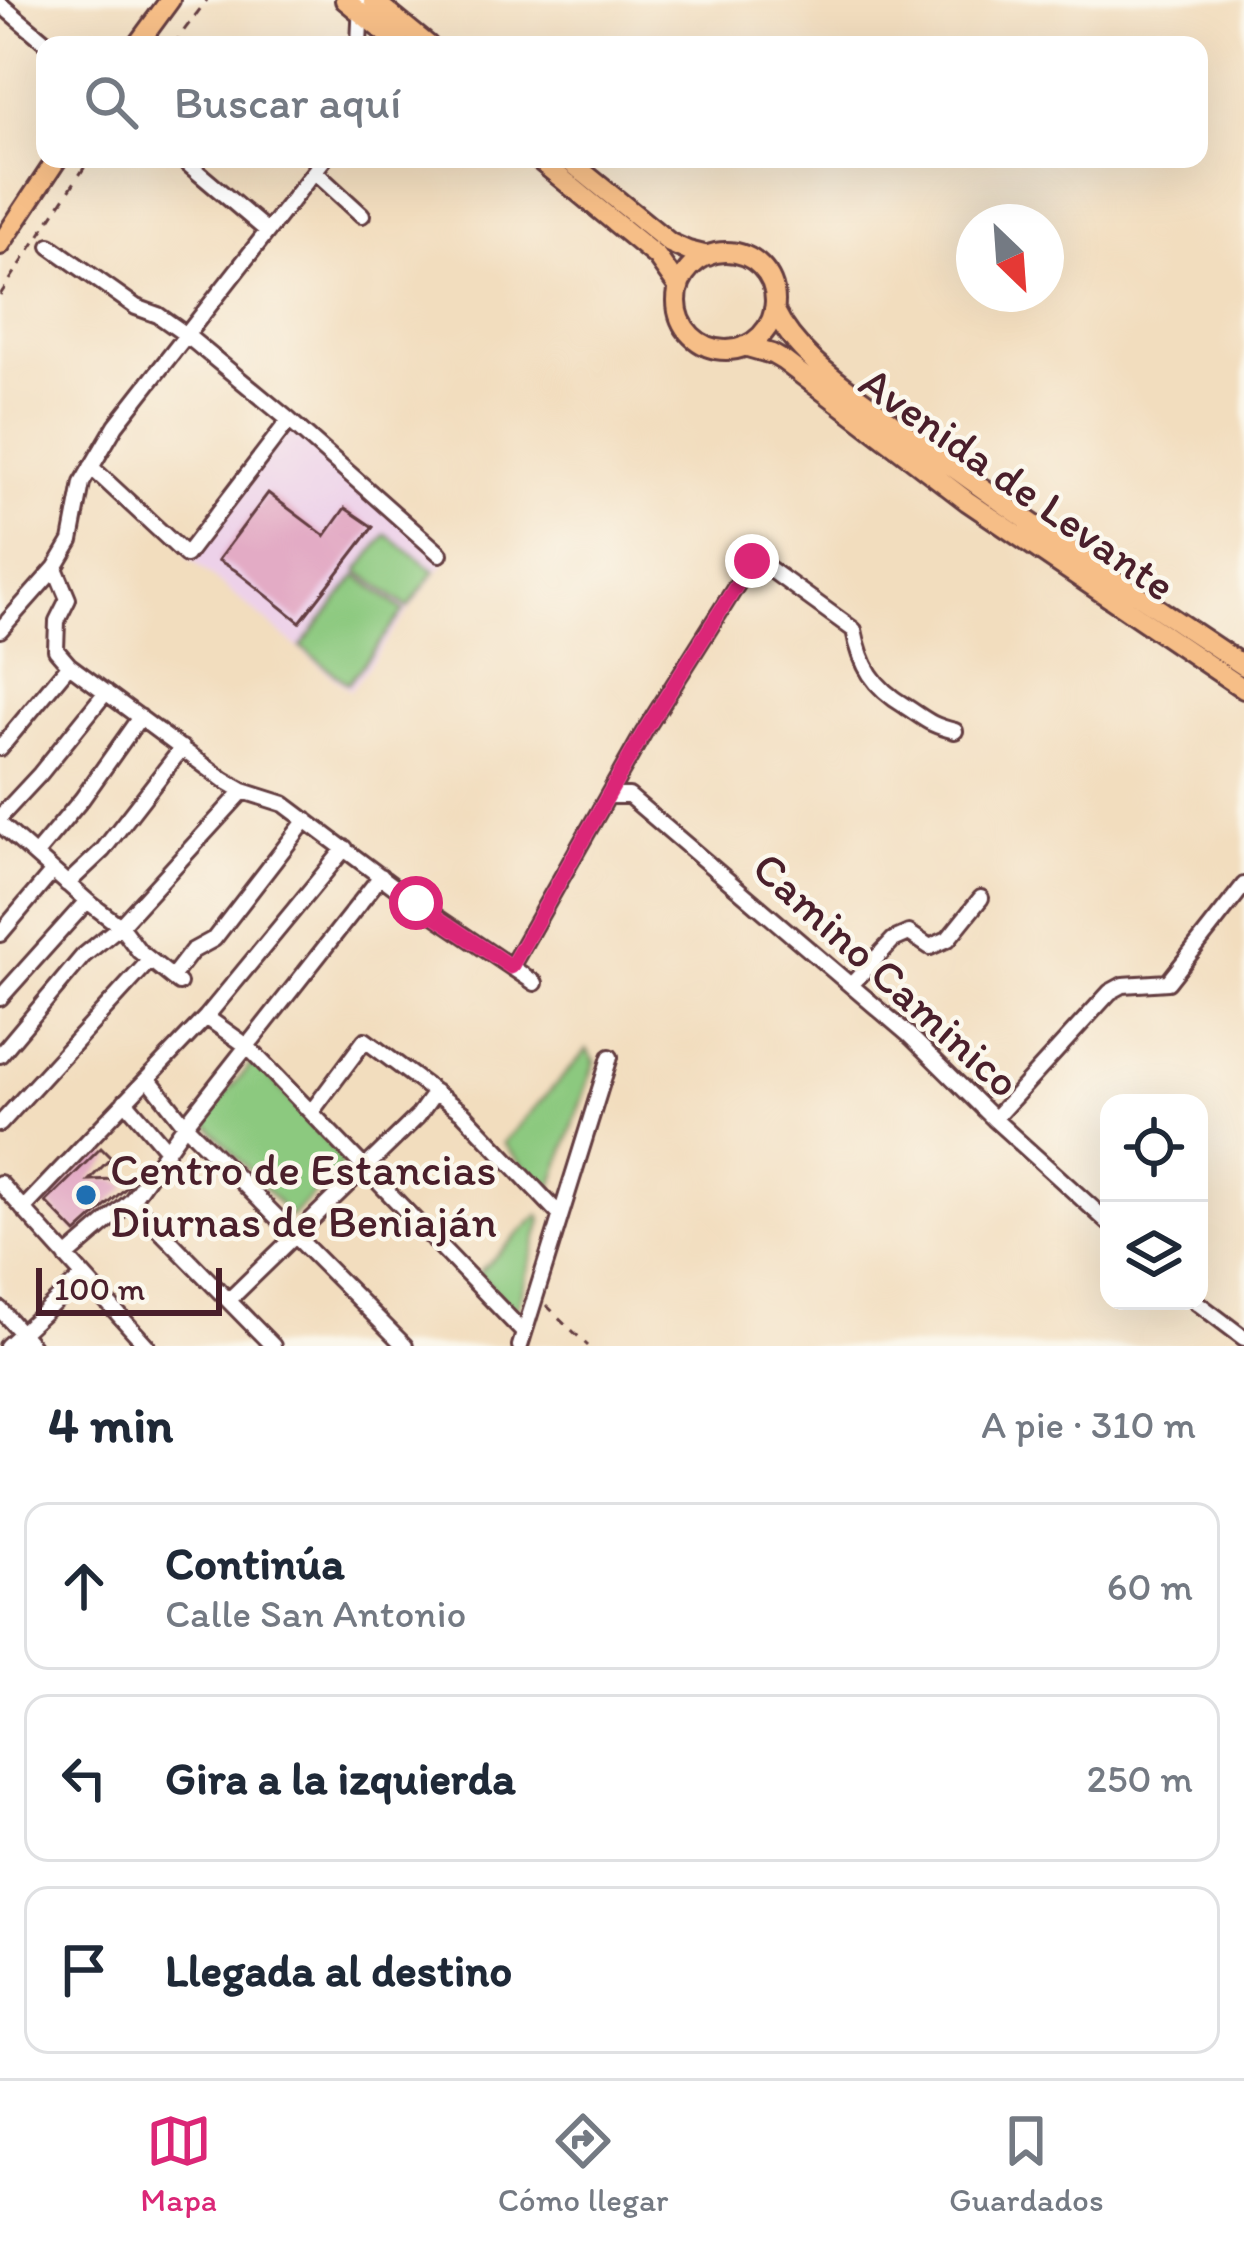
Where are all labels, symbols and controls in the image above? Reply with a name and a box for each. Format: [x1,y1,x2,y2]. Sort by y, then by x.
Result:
search box [36,36,1208,168]
icon: search [78,69,144,135]
text: Buscar aquí [174,75,401,129]
north arrow [956,204,1064,312]
street label: Avenida de Levante [850,354,1186,612]
route end [725,534,779,588]
street label: Camino Caminico [742,840,1032,1108]
route start [389,876,443,930]
map controls [1100,1094,1208,1310]
button: locate [1100,1094,1208,1202]
place label: Centro de Estancias Diurnas de Beniaján [110,1142,497,1248]
marker: Centro de Estancias Diurnas de Beniaján [73,1182,99,1208]
button: layers [1100,1202,1208,1310]
scale bar [36,1262,222,1315]
text: 100 m [54,1269,145,1308]
text: 4 min [48,1394,173,1455]
text: A pie · 310 m [981,1401,1196,1448]
text: Continúa [165,1536,345,1590]
icon: ahead [51,1553,117,1619]
text: 60 m [1107,1563,1193,1610]
text: Calle San Antonio [165,1590,466,1637]
icon: left [51,1745,117,1811]
text: Gira a la izquierda [165,1751,516,1805]
text: 250 m [1086,1755,1193,1802]
icon: arrive [51,1937,117,2003]
text: Llegada al destino [165,1943,512,1997]
tab: Mapa [140,2108,217,2219]
tab: Cómo llegar [498,2108,669,2219]
tab: Guardados [949,2108,1104,2219]

